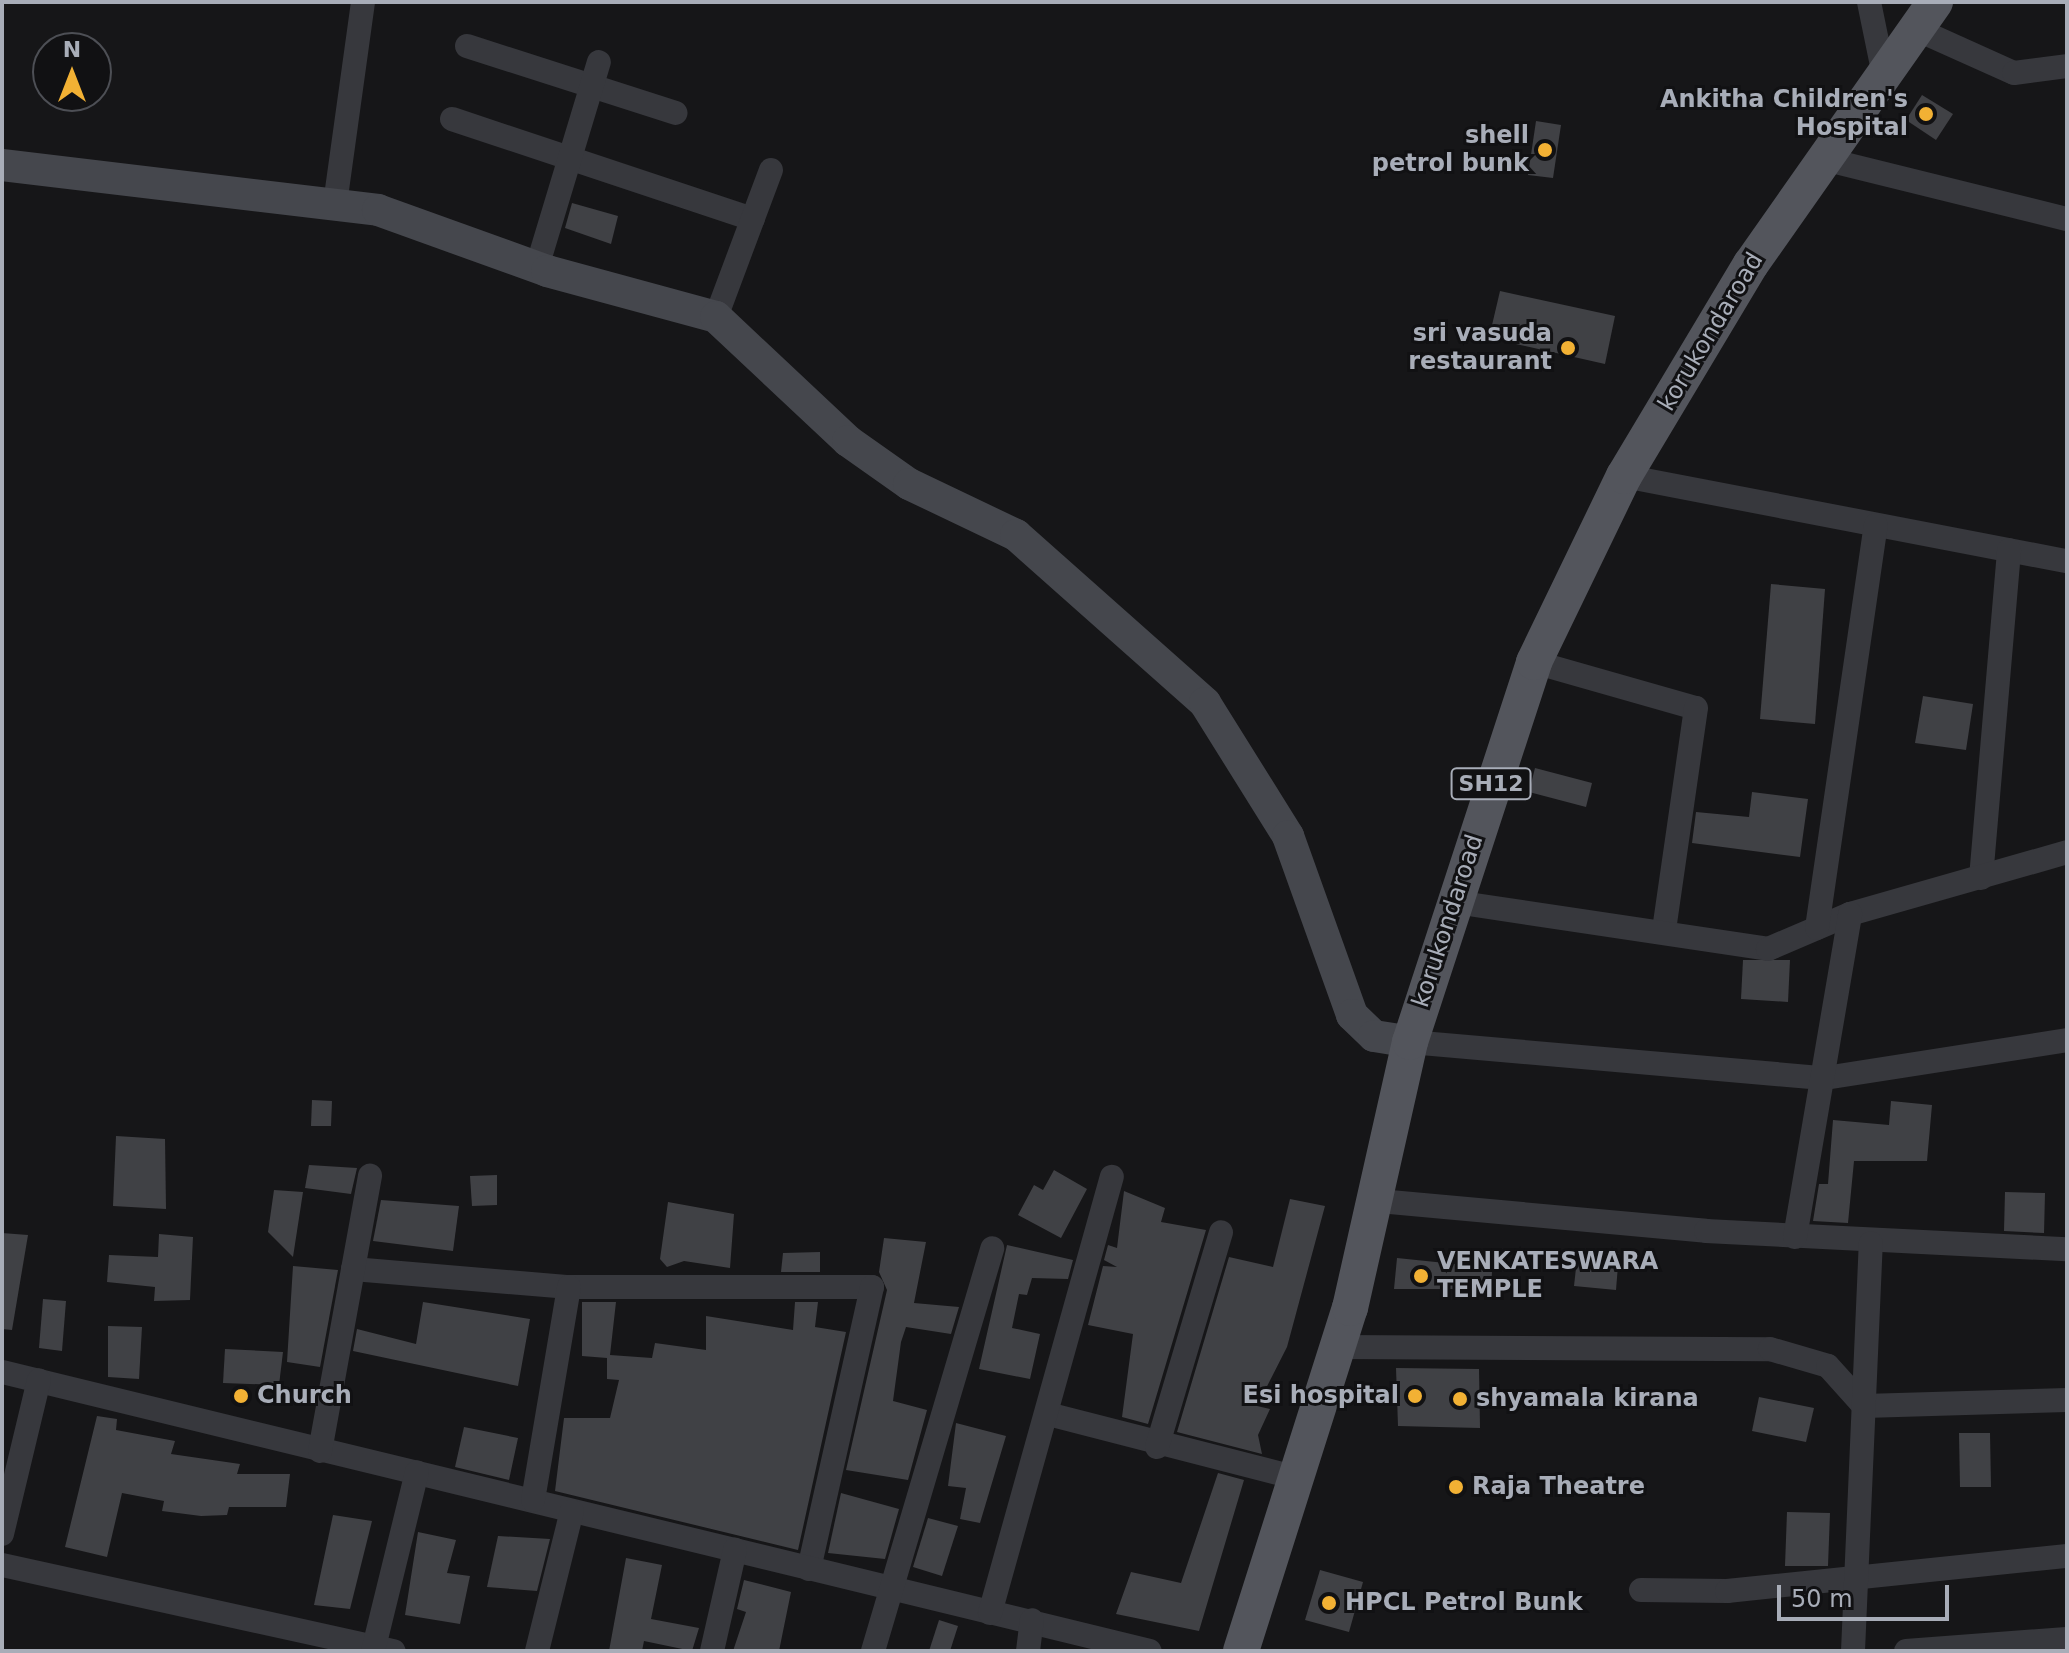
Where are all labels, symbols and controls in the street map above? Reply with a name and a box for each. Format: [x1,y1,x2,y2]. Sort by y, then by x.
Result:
north arrow [32,32,112,112]
text: N [63,37,81,62]
place label: Ankitha Children's Hospital [1660,86,1908,142]
marker: Ankitha Children's Hospital [1915,103,1937,125]
place label: shell petrol bunk [1372,122,1529,178]
marker: shell petrol bunk [1536,141,1554,159]
street label: korukondaroad [1652,248,1770,416]
place label: sri vasuda restaurant [1408,320,1552,376]
marker: sri vasuda restaurant [1559,339,1577,357]
road number: SH12 [1449,766,1533,802]
street label: korukondaroad [1407,831,1489,1011]
place label: VENKATESWARA TEMPLE [1437,1248,1658,1304]
marker: VENKATESWARA TEMPLE [1412,1267,1430,1285]
place label: Church [257,1382,352,1410]
place label: Esi hospital [1243,1382,1399,1410]
place label: shyamala kirana [1476,1385,1699,1413]
marker: Church [232,1387,250,1405]
marker: Esi hospital [1406,1387,1424,1405]
marker: shyamala kirana [1451,1390,1469,1408]
place label: Raja Theatre [1472,1473,1645,1501]
marker: Raja Theatre [1447,1478,1465,1496]
scale bar [1781,1569,1953,1619]
text: 50 m [1791,1585,1853,1613]
place label: HPCL Petrol Bunk [1345,1589,1583,1617]
marker: HPCL Petrol Bunk [1320,1594,1338,1612]

